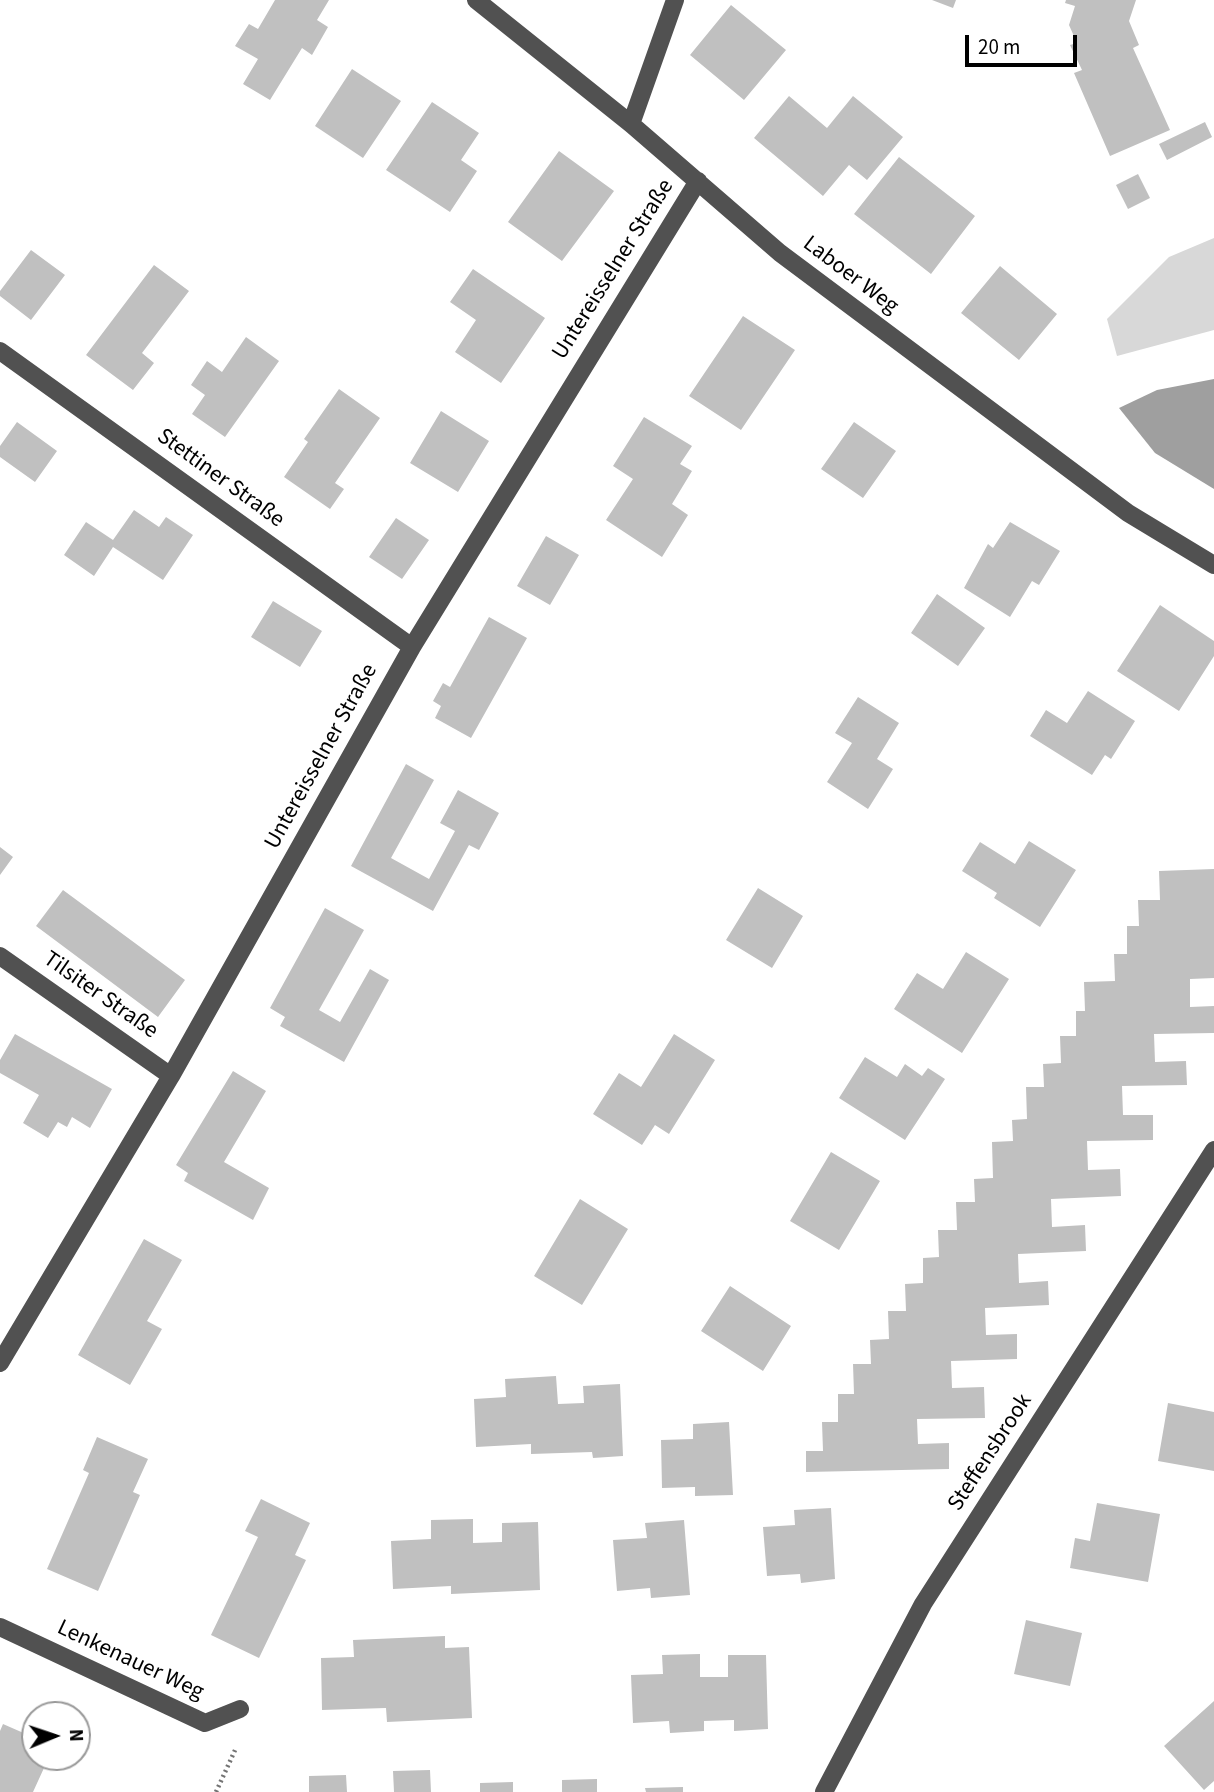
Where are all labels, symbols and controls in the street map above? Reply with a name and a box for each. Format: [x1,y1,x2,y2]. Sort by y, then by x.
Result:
scale bar [969,21,1081,65]
text: 20 m [978,32,1020,62]
street label: Untereisselner Straße [547,175,681,365]
street label: Laboer Weg [797,231,903,321]
street label: Stettiner Straße [151,423,289,535]
street label: Untereisselner Straße [260,660,384,854]
street label: Tilsiter Straße [37,946,163,1046]
street label: Steffensbrook [943,1389,1039,1517]
street label: Lenkenauer Weg [52,1615,208,1707]
north arrow [21,1701,91,1771]
text: N [62,1729,89,1742]

